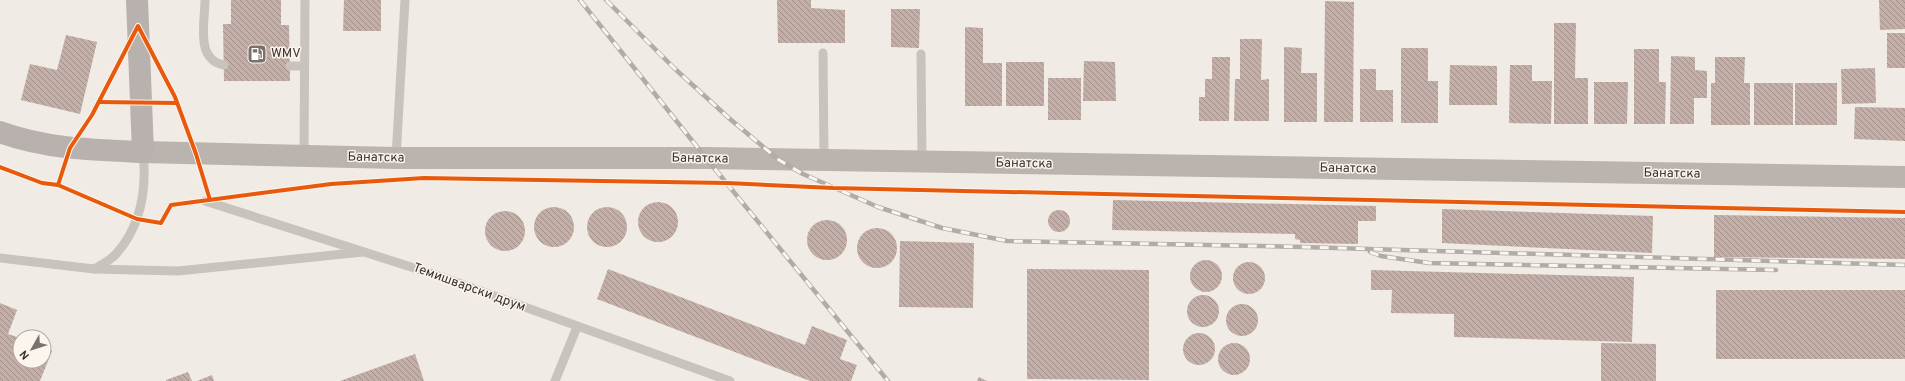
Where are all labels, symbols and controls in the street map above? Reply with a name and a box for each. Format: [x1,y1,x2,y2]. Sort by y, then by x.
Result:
fuel station icon: WMV [246,43,268,65]
place label: WMV [271,46,301,62]
street label: Банатска [347,150,405,166]
street label: Банатска [671,151,729,167]
street label: Банатска [995,156,1053,172]
street label: Банатска [1319,161,1377,177]
street label: Банатска [1643,166,1701,182]
street label: Темишварски друм [410,260,528,316]
north arrow [12,329,52,369]
text: N [17,347,33,362]

